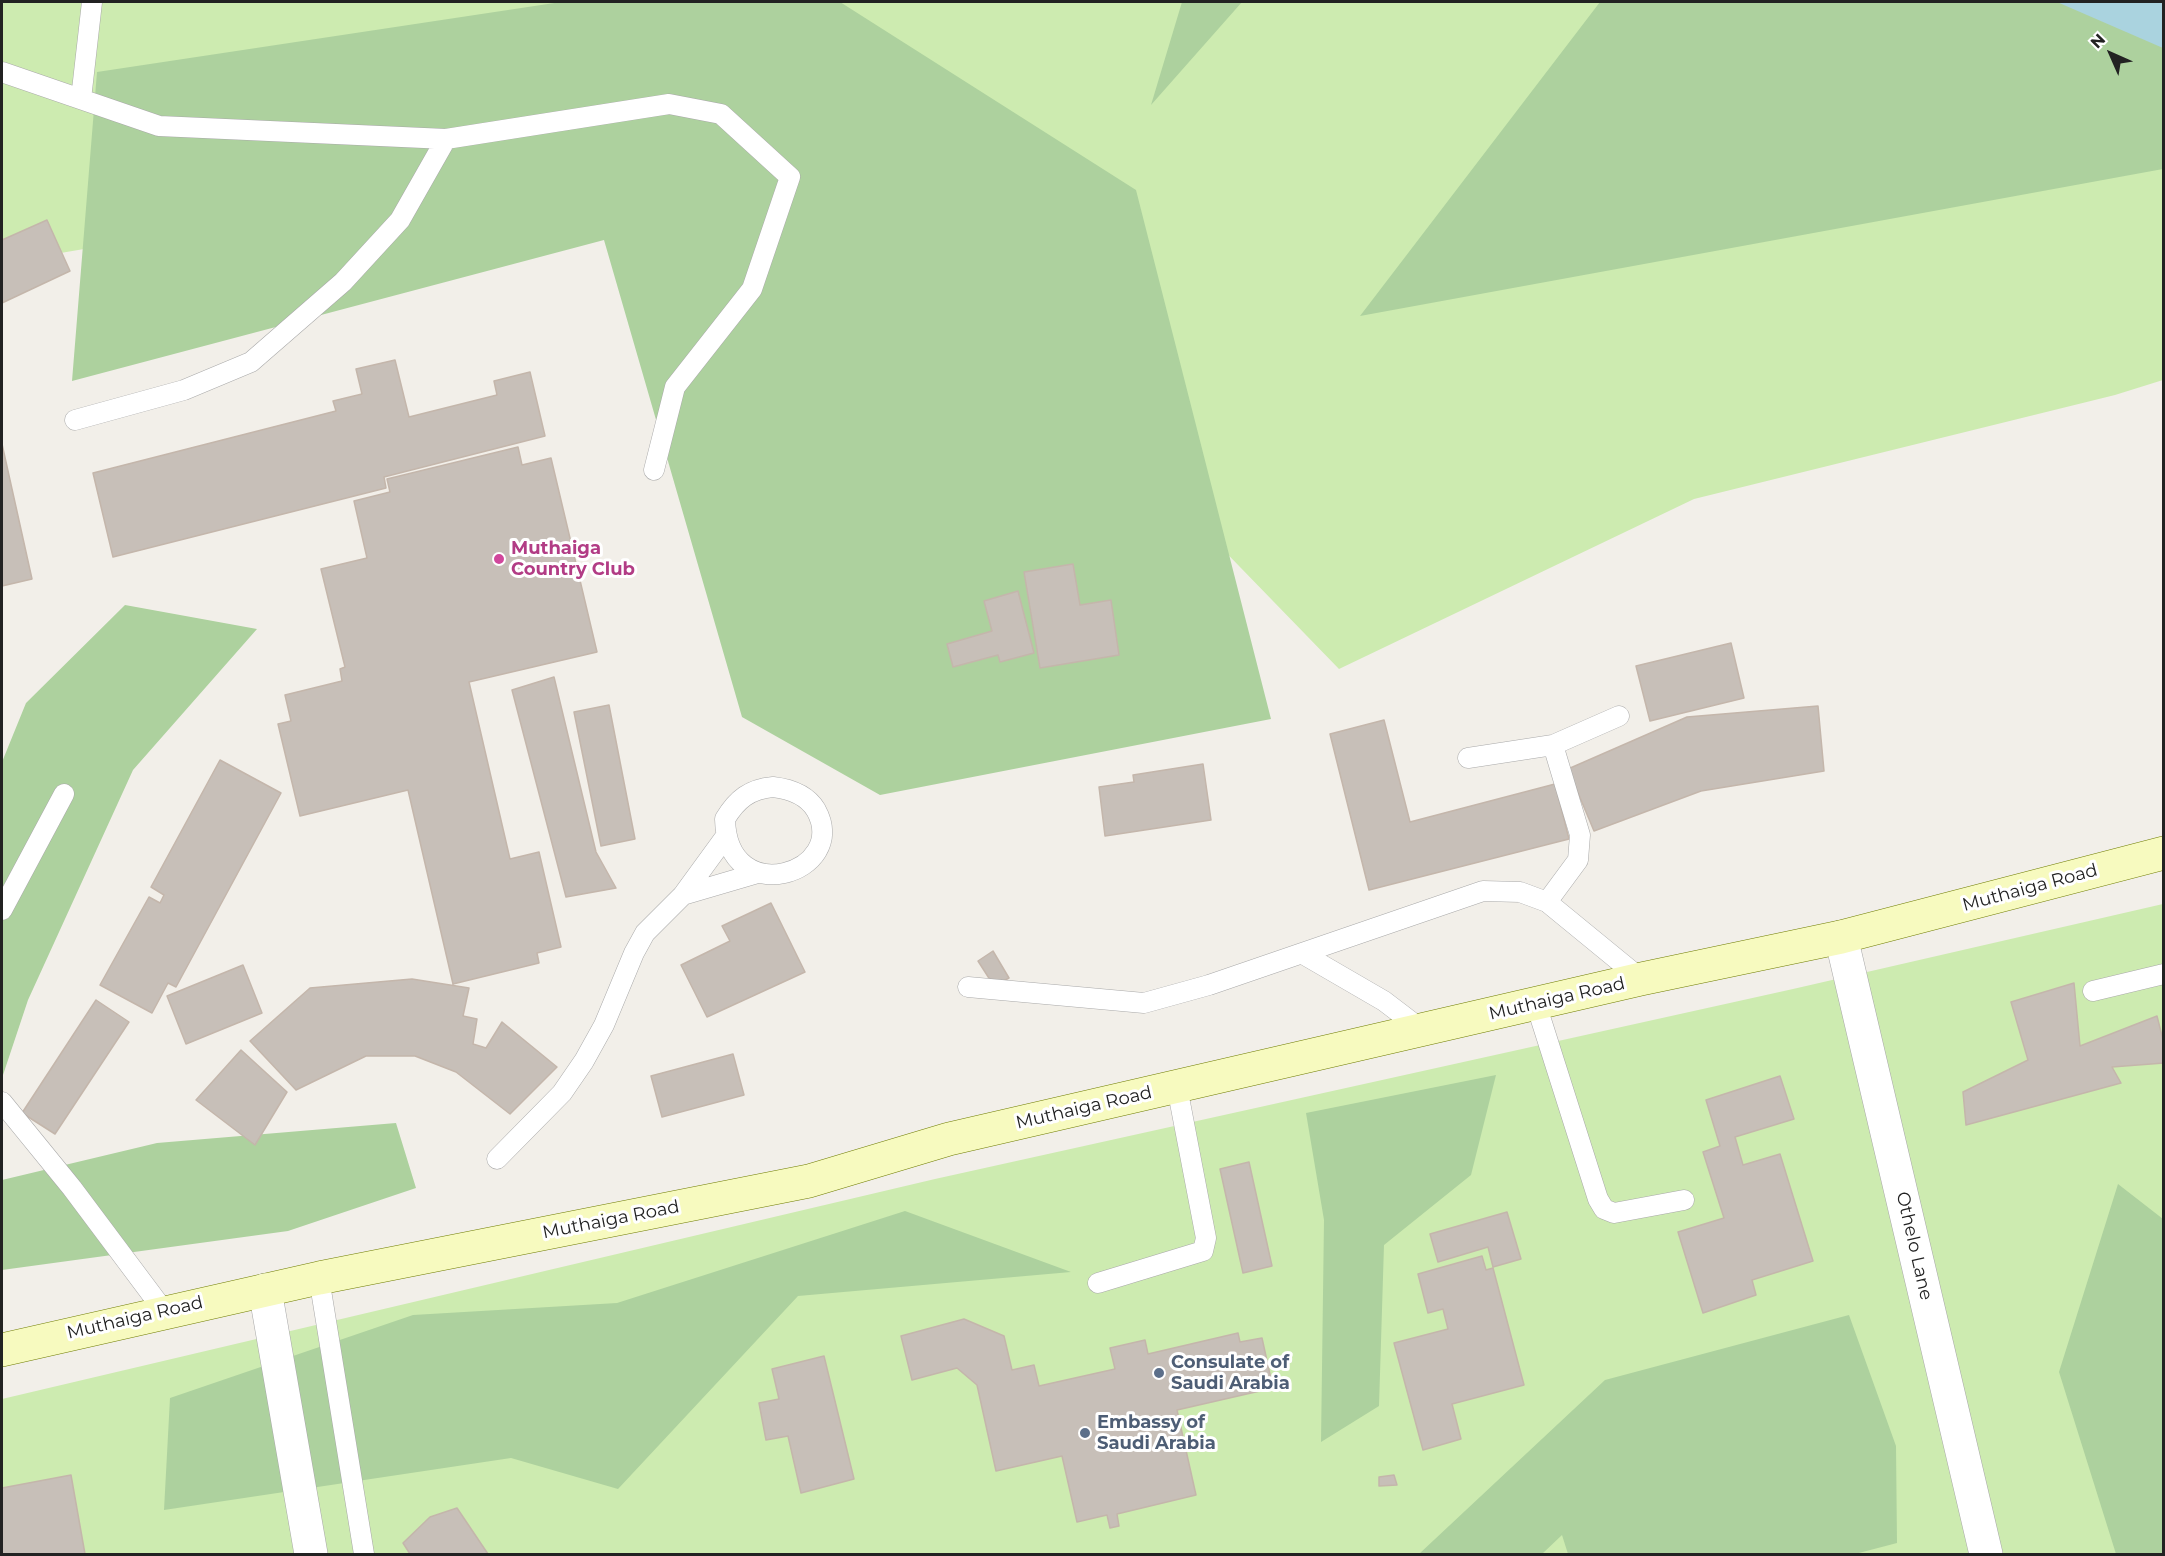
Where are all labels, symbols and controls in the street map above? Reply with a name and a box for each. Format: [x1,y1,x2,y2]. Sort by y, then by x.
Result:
north arrow [2081,24,2141,84]
text: N [2087,30,2109,52]
place label: Muthaiga Country Club [511,538,635,580]
marker: Muthaiga Country Club [492,552,506,566]
street label: Muthaiga Road [1960,860,2100,916]
street label: Muthaiga Road [1487,973,1627,1025]
street label: Muthaiga Road [1014,1082,1154,1134]
street label: Othelo Lane [1891,1190,1937,1302]
street label: Muthaiga Road [541,1196,681,1244]
street label: Muthaiga Road [65,1292,205,1344]
place label: Consulate of Saudi Arabia [1171,1352,1290,1394]
marker: Consulate of Saudi Arabia [1152,1366,1166,1380]
place label: Embassy of Saudi Arabia [1097,1412,1216,1454]
marker: Embassy of Saudi Arabia [1078,1426,1092,1440]

